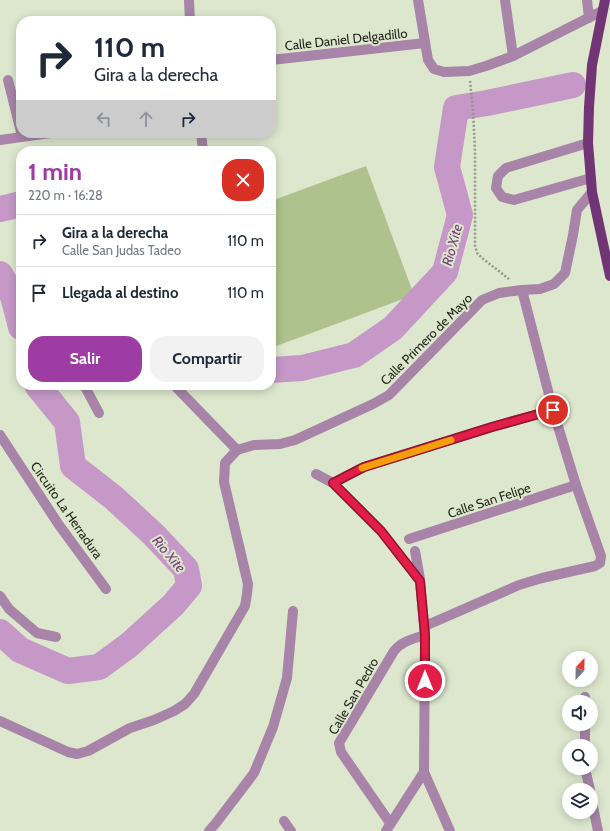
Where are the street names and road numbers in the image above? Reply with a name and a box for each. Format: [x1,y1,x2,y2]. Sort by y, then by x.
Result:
street label: Calle Daniel Delgadillo [284,25,408,53]
street label: Calle Primero de Mayo [377,290,475,388]
street label: Circuito La Herradura [27,458,107,562]
street label: Calle San Felipe [445,479,533,521]
street label: Calle San Pedro [325,655,381,737]

